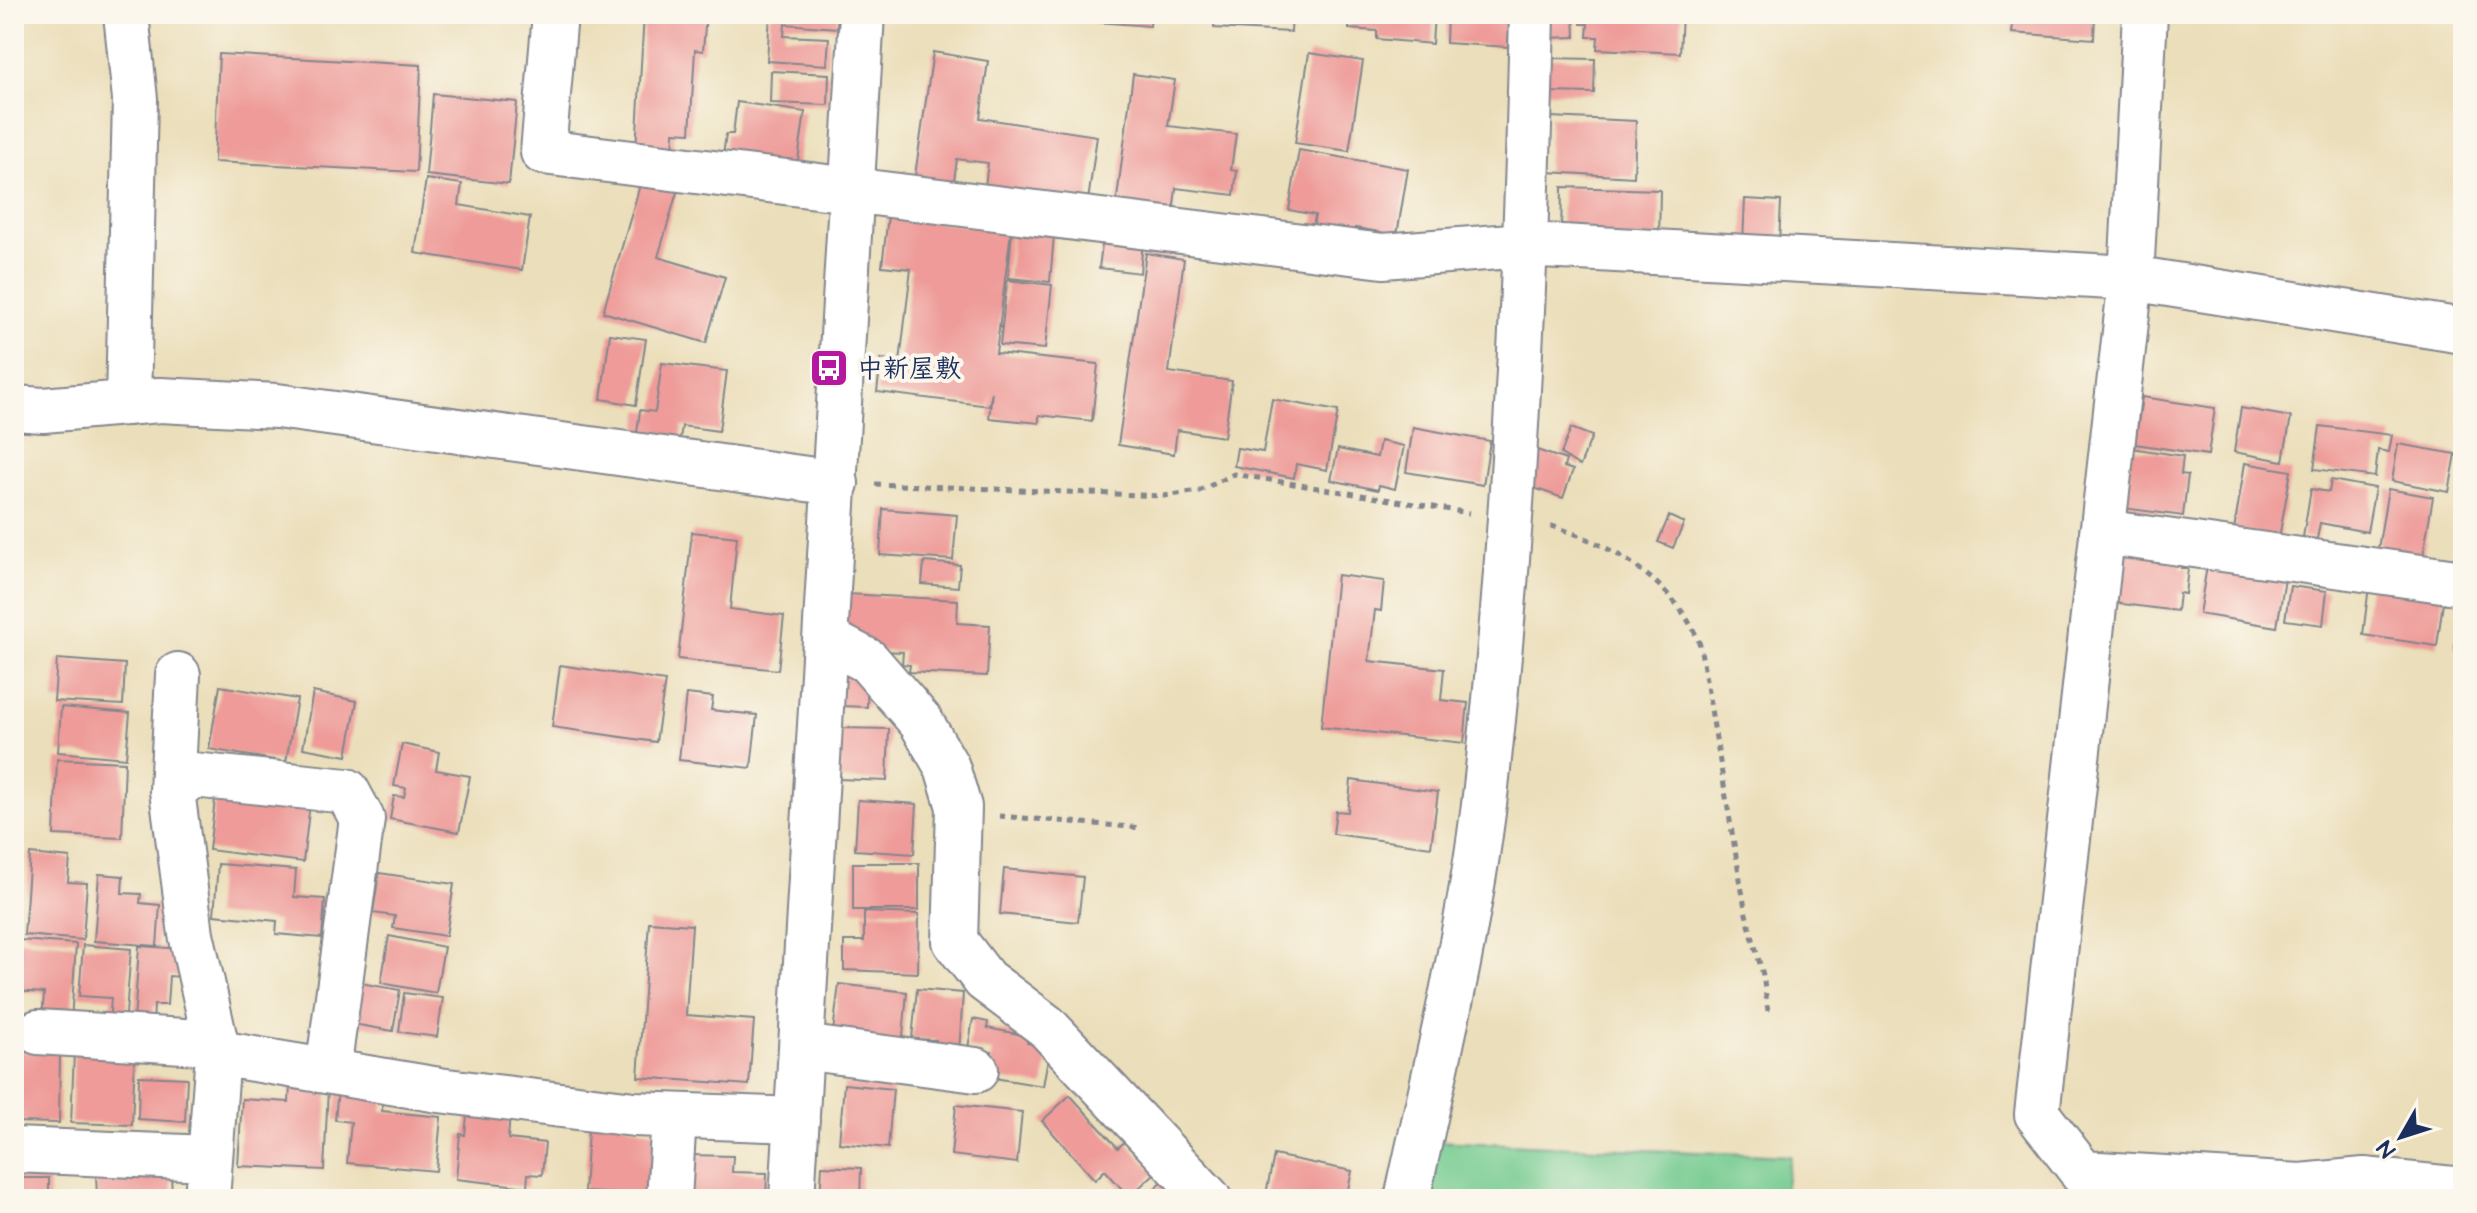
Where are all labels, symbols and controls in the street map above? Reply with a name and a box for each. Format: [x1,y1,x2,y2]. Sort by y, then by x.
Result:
bus stop icon: 中新屋敷 [808,347,850,389]
place label: 中新屋敷 [857,351,961,387]
north arrow [2361,1097,2441,1177]
text: N [2370,1133,2403,1164]

